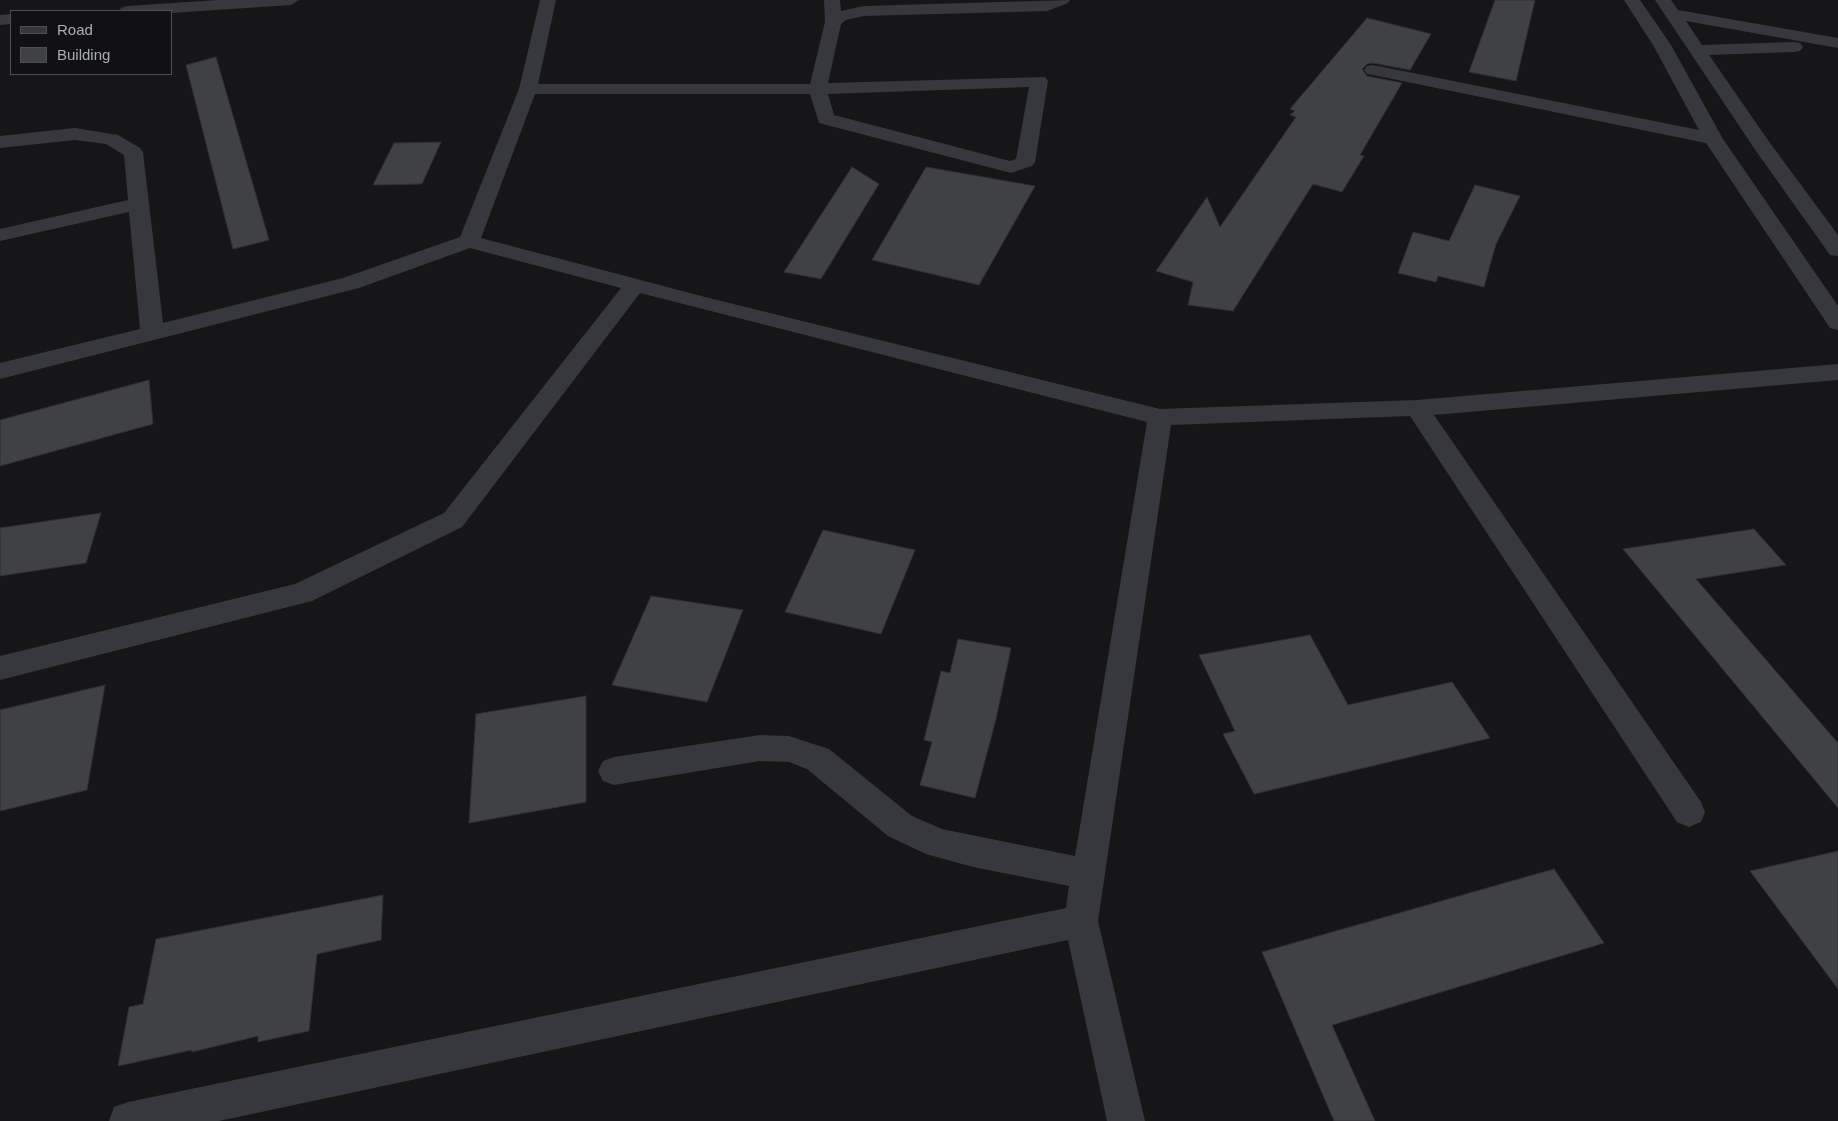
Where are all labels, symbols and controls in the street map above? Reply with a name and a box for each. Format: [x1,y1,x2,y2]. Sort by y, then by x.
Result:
legend [10,10,172,75]
text: Road [57,21,93,38]
text: Building [57,46,110,63]

